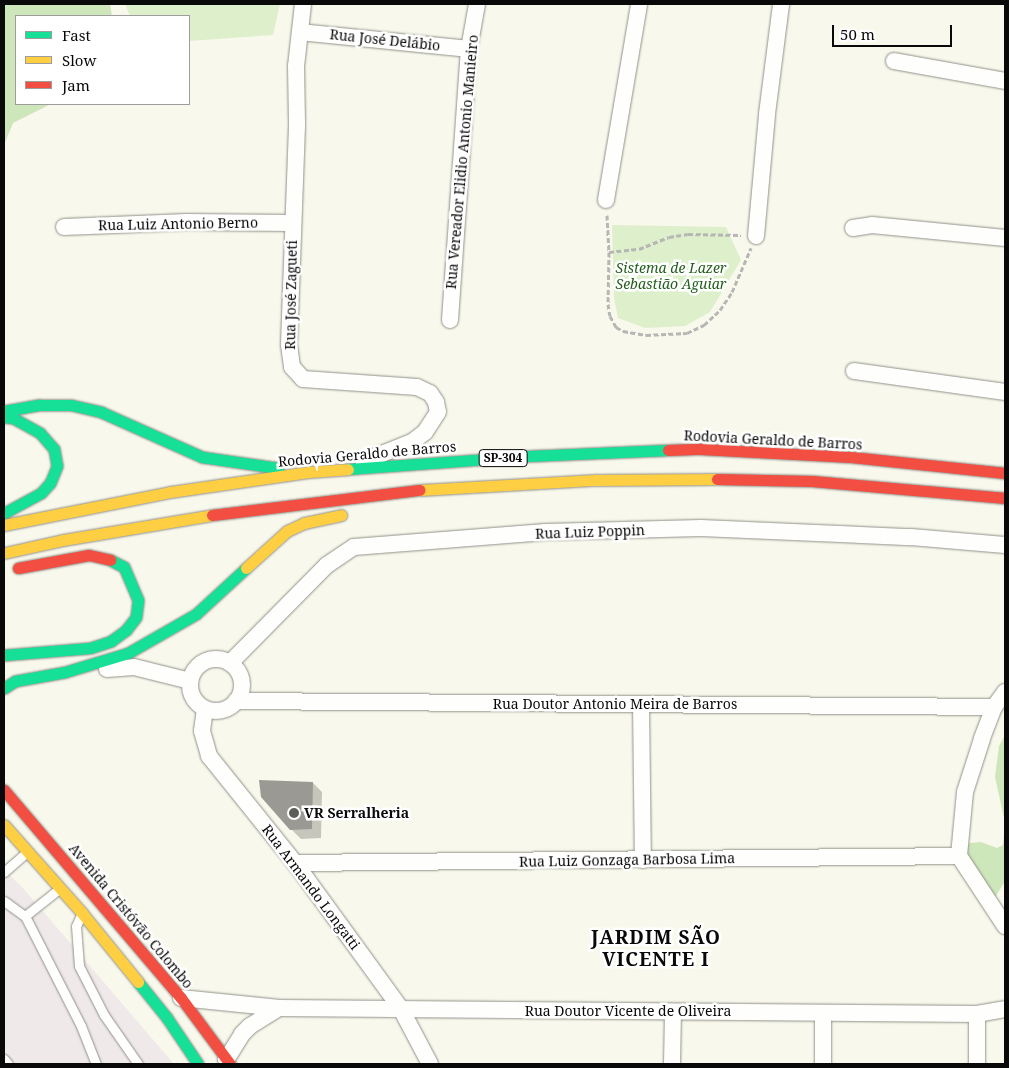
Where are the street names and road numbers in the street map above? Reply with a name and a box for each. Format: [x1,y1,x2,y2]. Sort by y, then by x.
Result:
street label: Rua José Delábio [329,26,441,54]
street label: Rua Vereador Elidio Antonio Manieiro [443,34,481,290]
street label: Rua Luiz Antonio Berno [98,214,258,234]
street label: Rua José Zagueti [282,240,300,350]
street label: Rodovia Geraldo de Barros [683,427,863,453]
street label: Rodovia Geraldo de Barros [277,438,457,470]
road number: SP-304 [478,448,528,468]
street label: Rua Luiz Poppin [535,522,645,542]
street label: Rua Doutor Antonio Meira de Barros [493,696,737,712]
street label: Rua Armando Longatti [259,821,363,953]
street label: Avenida Cristóvão Colombo [65,840,197,992]
street label: Rua Luiz Gonzaga Barbosa Lima [519,850,735,870]
street label: Rua Doutor Vicente de Oliveira [525,1003,731,1019]

